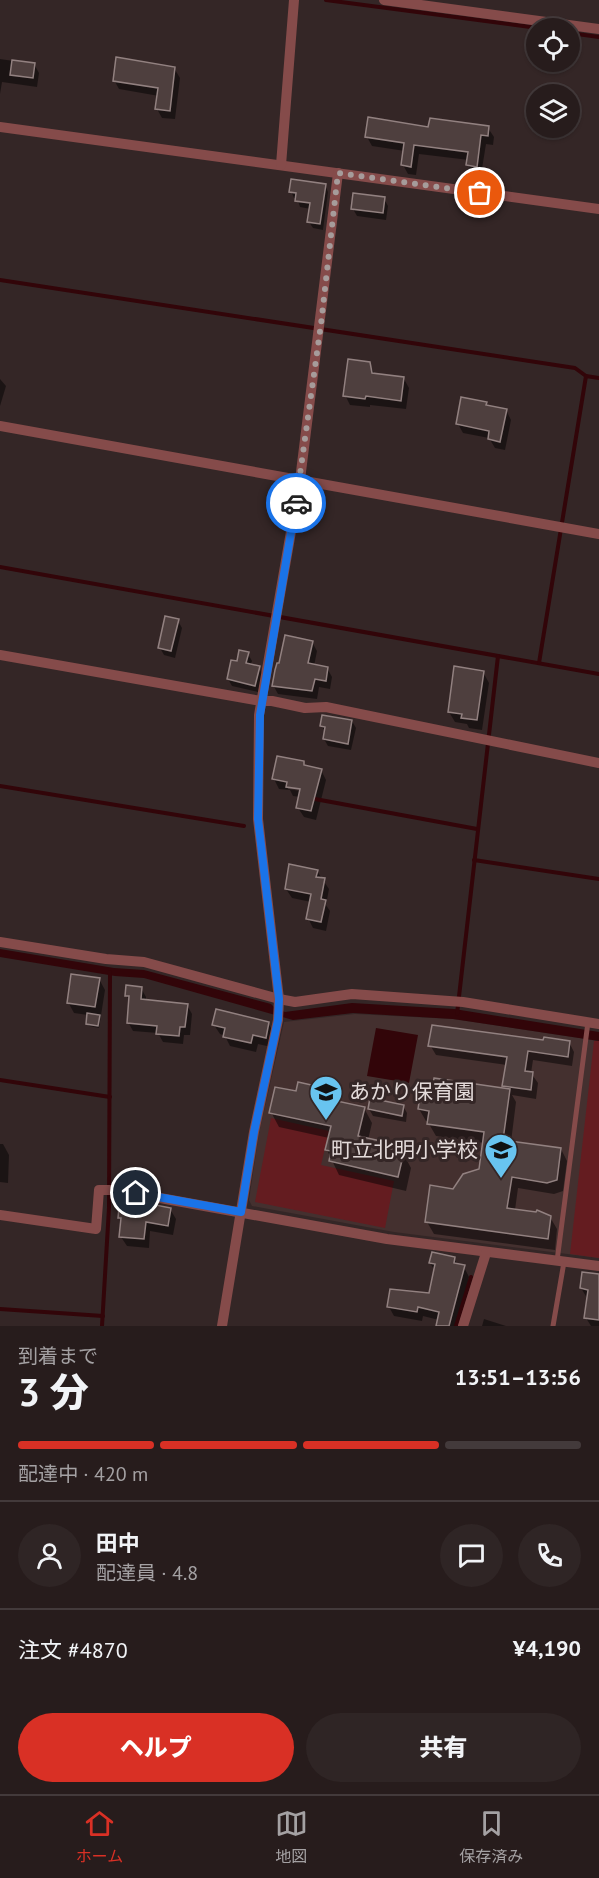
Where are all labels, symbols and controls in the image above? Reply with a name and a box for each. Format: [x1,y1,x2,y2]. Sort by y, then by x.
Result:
map controls [526,18,580,138]
button: locate [526,18,580,72]
button: layers [526,84,580,138]
pin [454,167,505,218]
icon: bag [463,176,496,209]
courier [266,473,326,533]
icon: car [280,487,313,520]
school or university icon: あかり保育園 [308,1074,344,1121]
place label: あかり保育園 [349,1078,475,1105]
school or university icon: 町立北明小学校 [483,1132,519,1179]
place label: 町立北明小学校 [331,1136,478,1163]
pin [110,1167,161,1218]
icon: home [119,1176,152,1209]
text: 到着まで [18,1343,98,1369]
text: 13:51–13:56 [455,1363,581,1391]
text: 3 分 [18,1366,89,1417]
text: 配達中 · 420 m [18,1461,148,1487]
button: person [18,1524,81,1587]
button: chat [440,1524,503,1587]
button: phone [518,1524,581,1587]
text: 田中 [96,1529,140,1557]
text: 配達員 · 4.8 [96,1560,198,1586]
text: ¥4,190 [513,1634,581,1662]
text: 注文 #4870 [18,1636,128,1664]
button: ヘルプ [18,1713,294,1782]
button: 共有 [306,1713,581,1782]
tab: ホーム [76,1807,123,1867]
tab: 地図 [275,1807,308,1867]
tab: 保存済み [459,1807,523,1867]

